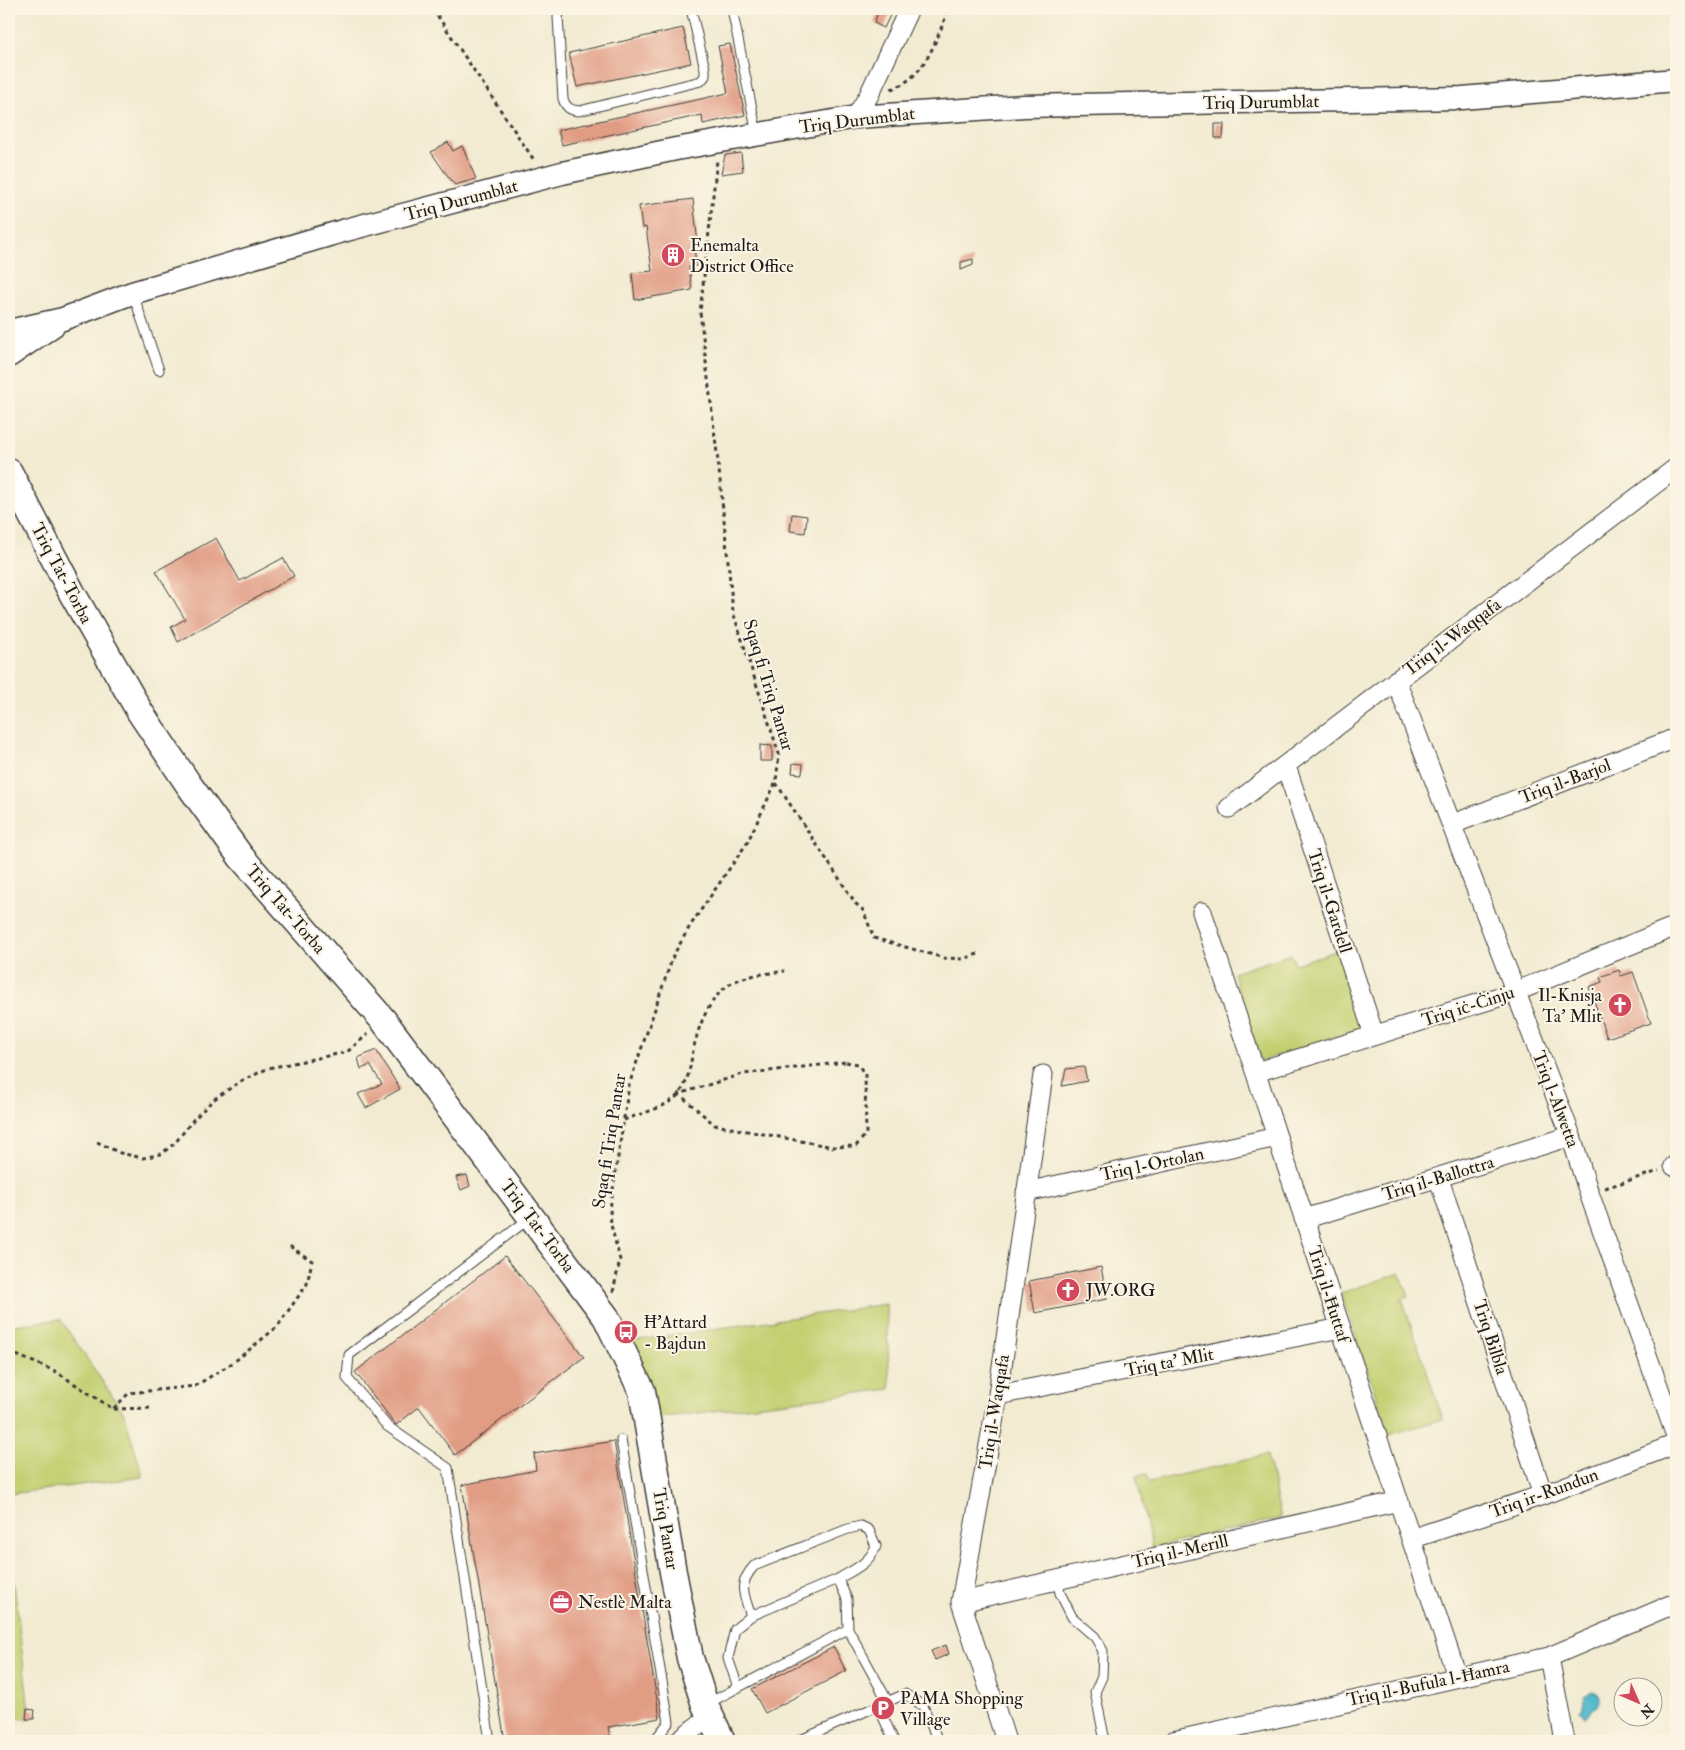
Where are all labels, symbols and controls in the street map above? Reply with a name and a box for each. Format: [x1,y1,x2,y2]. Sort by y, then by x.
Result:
street label: Triq Durumblat [1203,90,1320,115]
street label: Triq Durumblat [798,102,916,139]
street label: Triq Durumblat [402,174,521,227]
place label: Enemalta District Office [690,234,794,278]
building icon: Enemalta District Office [660,242,686,268]
street label: Triq Tat-Torba [25,519,98,628]
street label: Triq il-Waqqafa [1399,593,1506,682]
street label: Sqaq fi Triq Pantar [738,617,800,754]
street label: Triq il-Barjol [1516,753,1615,809]
street label: Triq il-Gardell [1302,846,1357,956]
street label: Triq Tat-Torba [241,860,331,959]
street label: Triq iċ-Ċinju [1419,981,1517,1032]
place label: Il-Knisja Ta' Mlit [1538,984,1603,1028]
church icon: Il-Knisja Ta' Mlit [1607,992,1633,1018]
street label: Triq l-Alwetta [1527,1048,1585,1151]
street label: Sqaq fi Triq Pantar [587,1072,632,1210]
street label: Triq l-Ortolan [1098,1142,1206,1187]
street label: Triq il-Ballottra [1379,1150,1497,1206]
street label: Triq Tat-Torba [495,1175,580,1278]
street label: Triq il-Ħuttaf [1302,1243,1356,1348]
church icon: JW.ORG [1055,1277,1081,1303]
place label: JW.ORG [1085,1279,1155,1302]
street label: Triq Bilbla [1468,1297,1514,1378]
place label: Ħ'Attard - Bajdun [644,1311,707,1355]
bus stop icon: Ħ'Attard - Bajdun [613,1319,639,1345]
street label: Triq ta' Mlit [1123,1343,1216,1382]
street label: Triq il-Waqqafa [974,1352,1015,1471]
street label: Triq ir-Rundun [1487,1463,1602,1524]
street label: Triq Pantar [647,1486,684,1572]
street label: Triq il-Merill [1130,1529,1231,1574]
office icon: Nestlè Malta [548,1589,574,1615]
place label: Nestlè Malta [578,1591,672,1614]
street label: Triq il-Bufula l-Ħamra [1345,1655,1512,1712]
north arrow [1612,1678,1662,1728]
place label: PAMA Shopping Village [900,1687,1024,1731]
parking icon: PAMA Shopping Village [870,1695,896,1721]
text: N [1636,1700,1658,1722]

